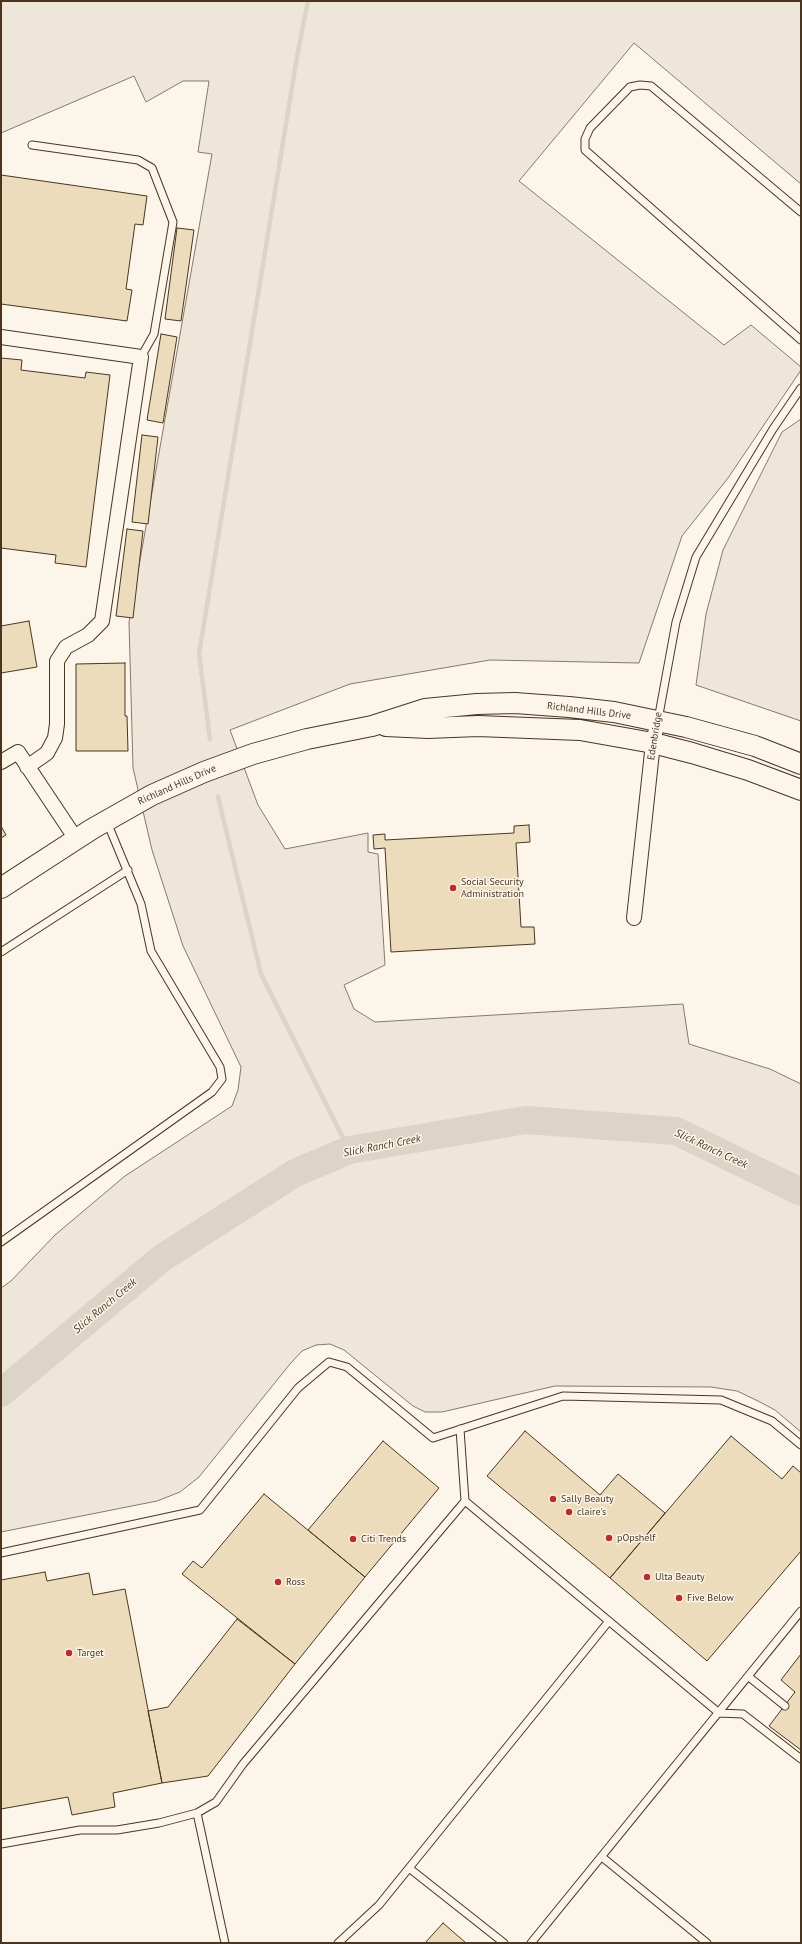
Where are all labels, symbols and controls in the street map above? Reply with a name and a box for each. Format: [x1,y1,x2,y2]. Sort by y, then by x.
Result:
street label: Richland Hills Drive [546,700,632,722]
street label: Edenbridge [645,711,665,761]
street label: Richland Hills Drive [136,762,218,808]
place label: Social Security Administration [461,876,524,900]
marker: Social Security Administration [448,883,458,893]
water label: Slick Ranch Creek [673,1126,749,1172]
water label: Slick Ranch Creek [342,1132,422,1160]
water label: Slick Ranch Creek [71,1276,139,1336]
place label: Sally Beauty [561,1493,614,1505]
marker: Sally Beauty [548,1494,558,1504]
place label: claire's [577,1506,606,1518]
marker: claire's [564,1507,574,1517]
place label: pOpshelf [617,1532,656,1544]
place label: Citi Trends [361,1533,406,1545]
marker: pOpshelf [604,1533,614,1543]
marker: Citi Trends [348,1534,358,1544]
place label: Ulta Beauty [655,1571,705,1583]
marker: Ulta Beauty [642,1572,652,1582]
place label: Ross [286,1576,305,1588]
marker: Ross [273,1577,283,1587]
place label: Five Below [687,1592,734,1604]
marker: Five Below [674,1593,684,1603]
place label: Target [77,1647,104,1659]
marker: Target [64,1648,74,1658]

